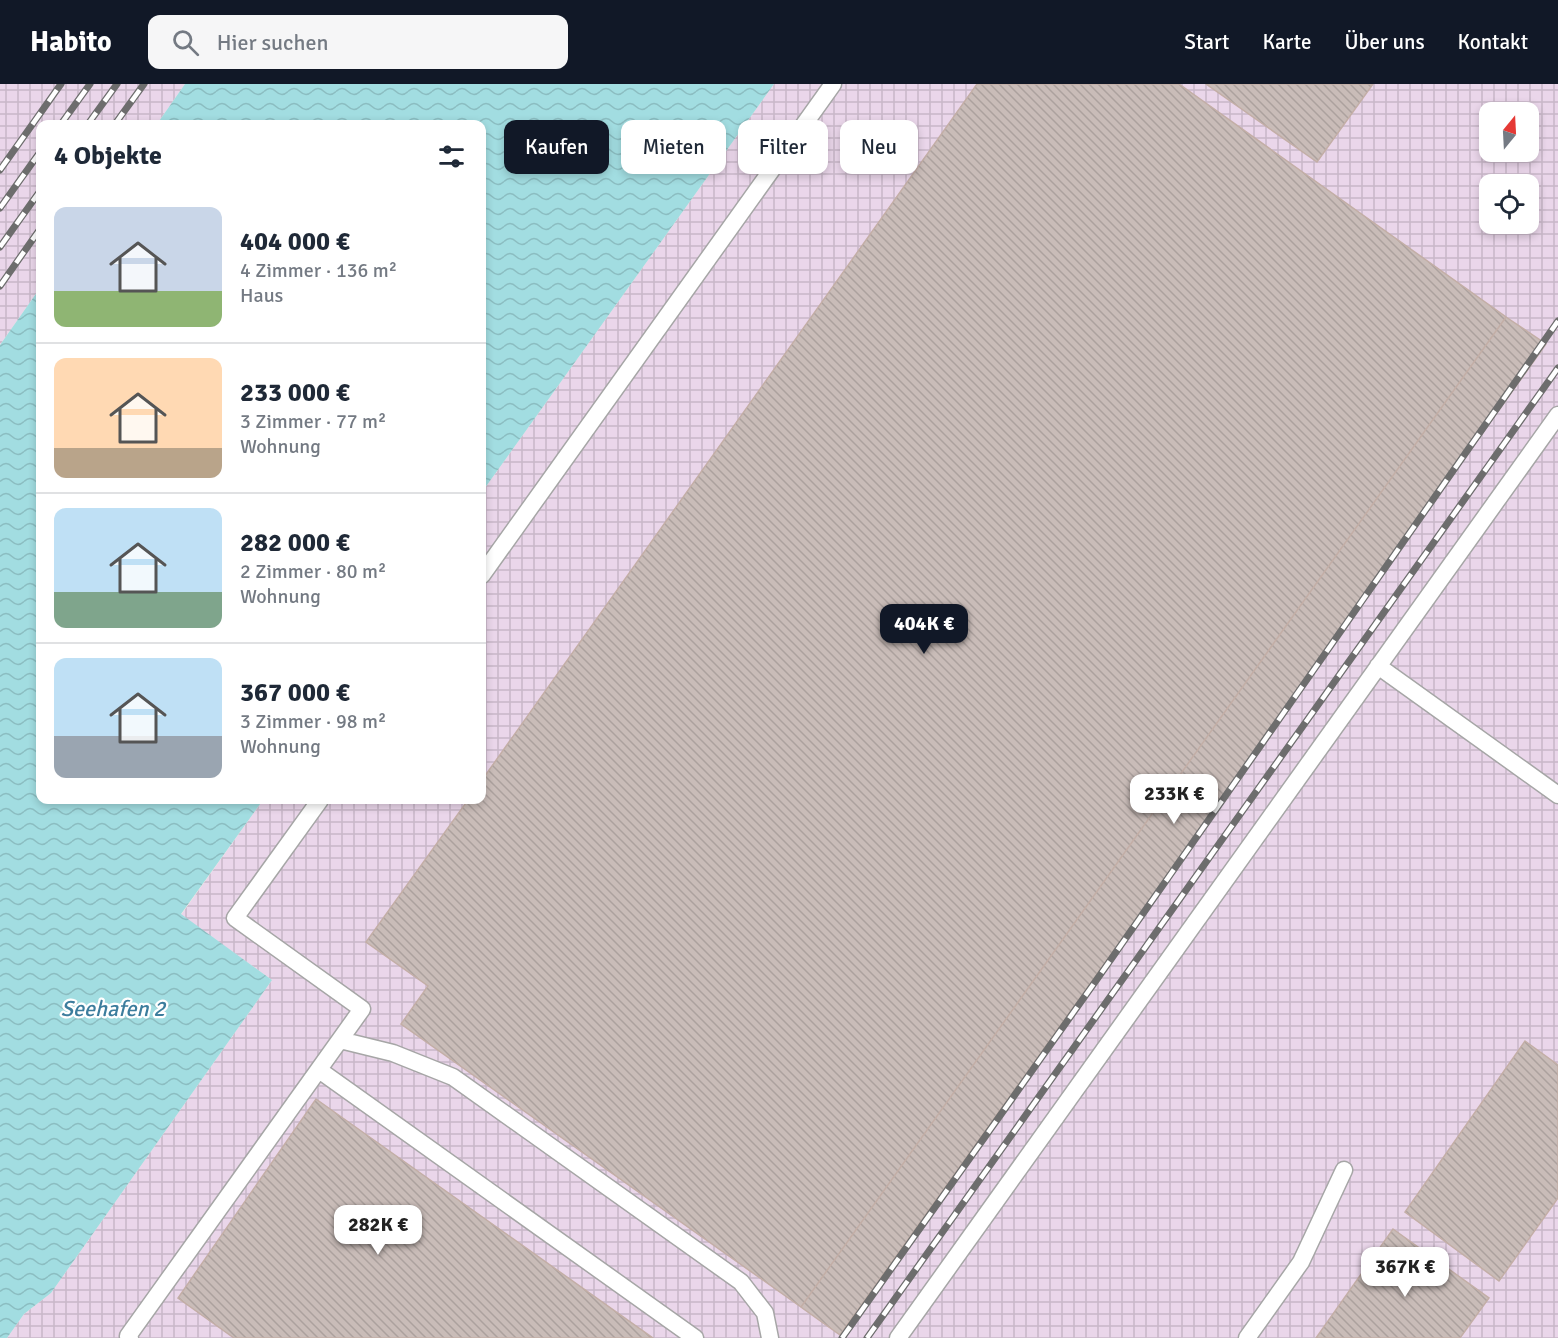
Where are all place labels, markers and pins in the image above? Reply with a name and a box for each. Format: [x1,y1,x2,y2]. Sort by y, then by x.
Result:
pin: 404K € [875,604,973,655]
pin: 233K € [1125,774,1223,825]
pin: 282K € [329,1205,427,1256]
pin: 367K € [1356,1247,1454,1298]

